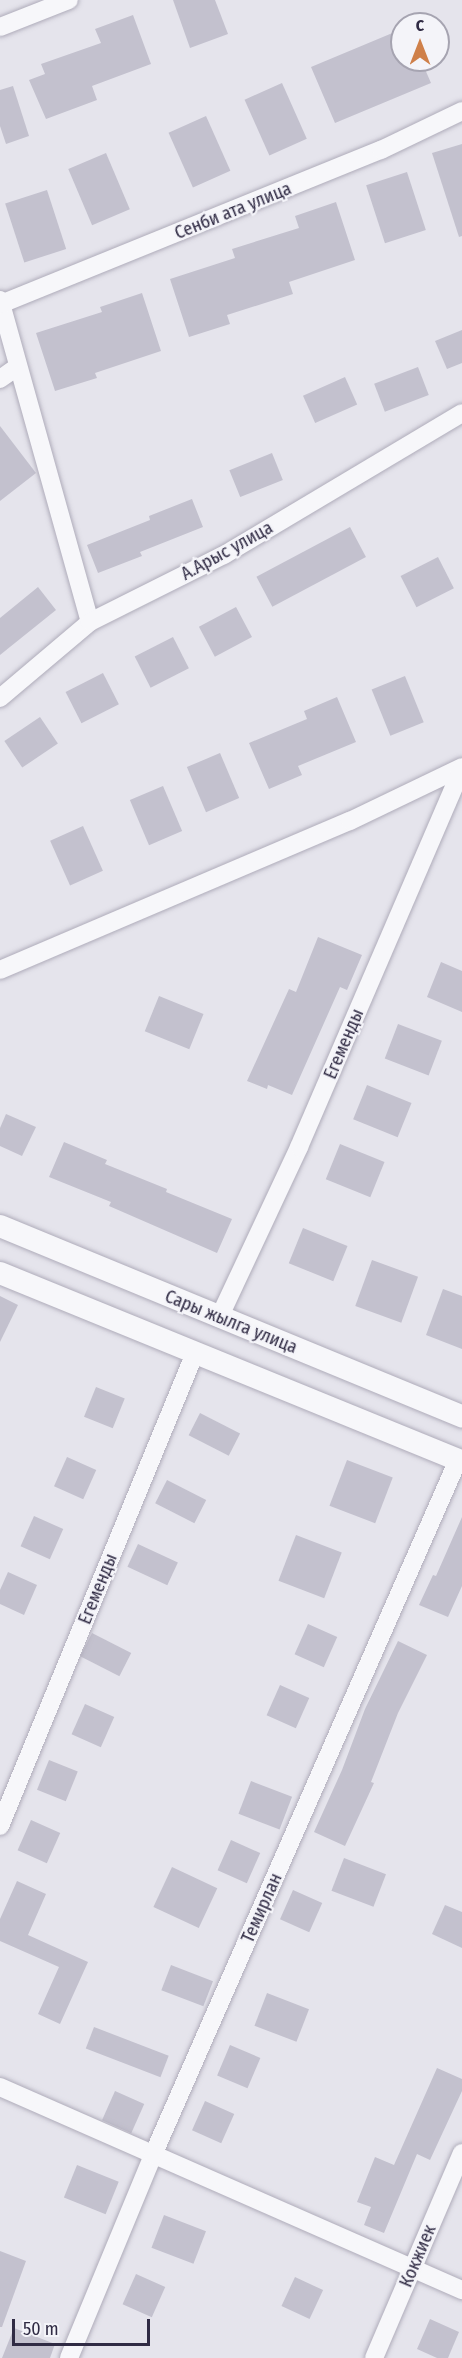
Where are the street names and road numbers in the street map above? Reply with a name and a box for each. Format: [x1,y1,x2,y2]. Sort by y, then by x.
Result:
street label: Сенби ата улица [172,178,294,244]
street label: А.Арыс улица [177,517,277,585]
street label: Егеменды [320,1006,368,1082]
street label: Сары жылга улица [162,1286,300,1358]
street label: Егеменды [74,1551,122,1627]
street label: Темирлан [237,1870,287,1946]
street label: Кокжиек [395,2222,441,2290]

